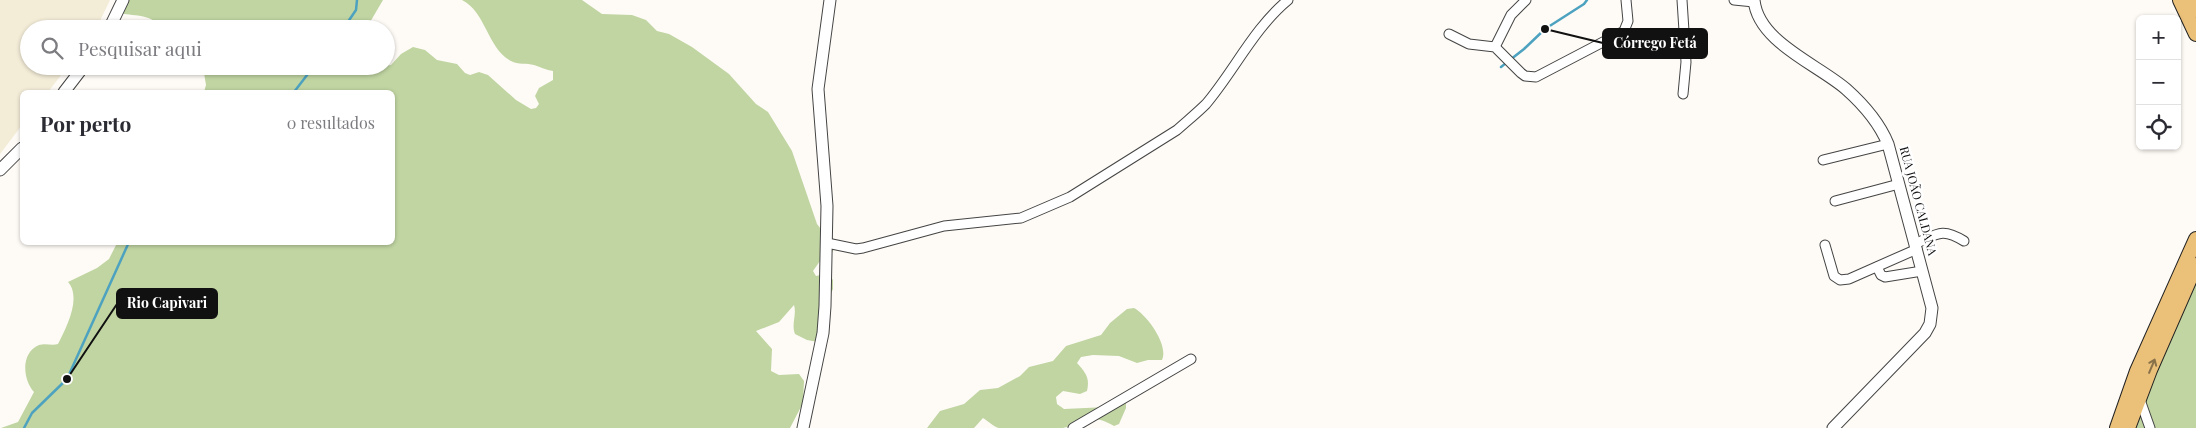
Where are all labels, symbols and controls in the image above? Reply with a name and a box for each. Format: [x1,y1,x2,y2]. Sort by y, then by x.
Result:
map controls [2136,15,2181,150]
button: + [2136,15,2181,60]
search box [20,20,395,75]
callout: Córrego Fetá [1603,29,1707,58]
text: Córrego Fetá [1613,33,1698,52]
icon: search [38,34,66,62]
text: Pesquisar aqui [78,35,202,61]
button: − [2136,60,2181,105]
button: locate [2136,105,2181,150]
text: Por perto [40,109,131,137]
text: 0 resultados [287,112,375,133]
street label: RUA JOÃO CALDANA [1897,144,1941,257]
callout: Rio Capivari [117,289,217,318]
text: Rio Capivari [127,293,208,312]
one-way arrow [2148,359,2157,374]

